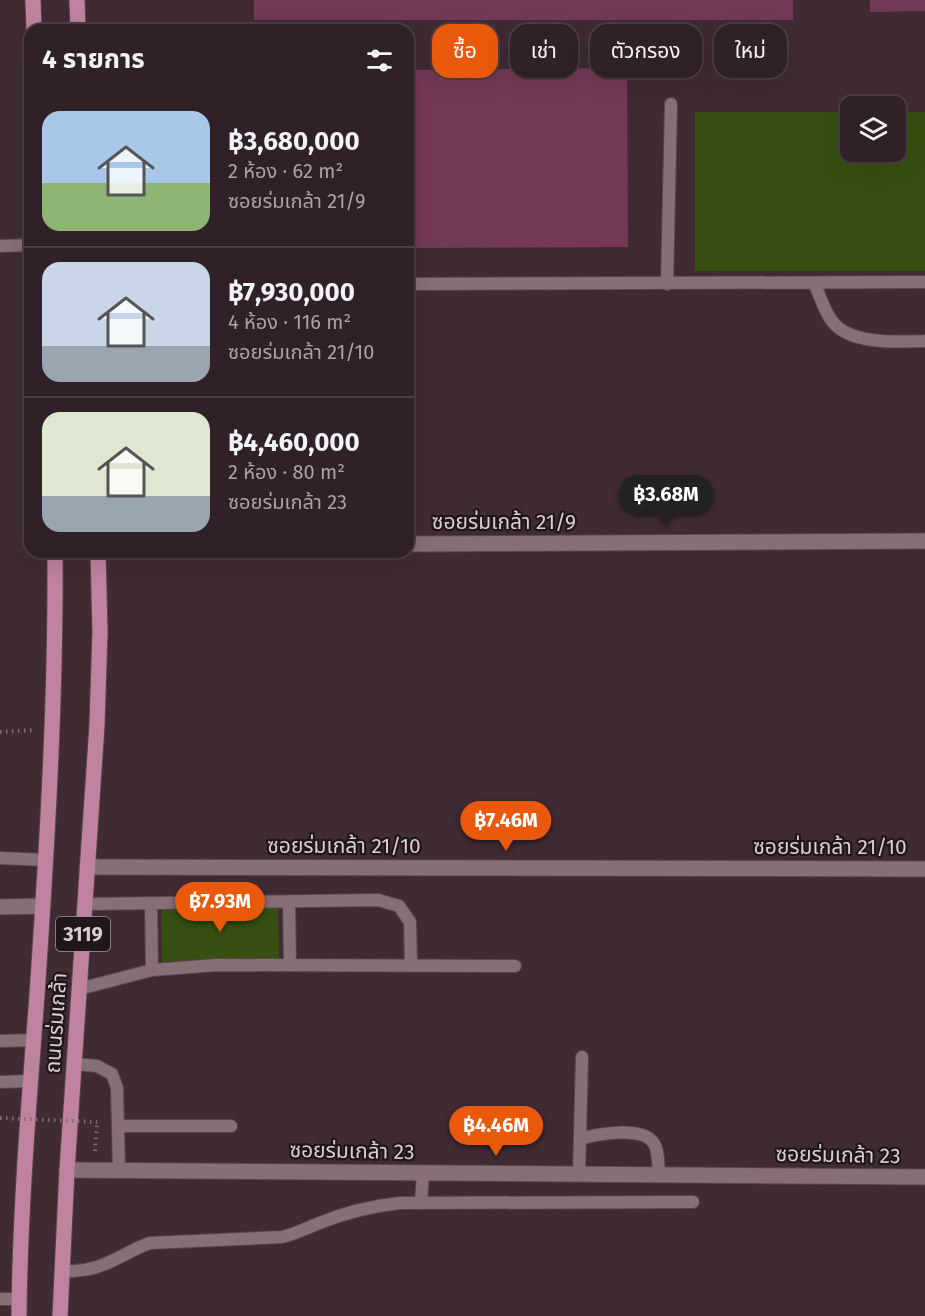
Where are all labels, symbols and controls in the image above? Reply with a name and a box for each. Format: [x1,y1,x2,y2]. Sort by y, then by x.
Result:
chip: ซื้อ [432,24,498,78]
chip: เช่า [510,24,578,78]
chip: ตัวกรอง [590,24,702,78]
chip: ใหม่ [714,24,787,78]
text: 4 รายการ [42,44,145,75]
icon: filters [363,44,396,77]
map controls [840,96,906,162]
button: layers [840,96,906,162]
text: ฿3,680,000 [228,126,360,157]
icon: home [90,135,162,207]
text: 2 ห้อง · 62 m² [228,159,343,183]
text: ซอยร่มเกล้า 21/9 [228,189,365,213]
text: ฿7,930,000 [228,277,355,308]
icon: home [90,286,162,358]
text: 4 ห้อง · 116 m² [228,310,351,334]
text: ซอยร่มเกล้า 21/10 [228,340,374,364]
text: ฿4,460,000 [228,427,360,458]
icon: home [90,436,162,508]
text: 2 ห้อง · 80 m² [228,460,345,484]
pin: ฿3.68M [617,475,715,526]
text: ฿3.68M [633,482,699,506]
text: ซอยร่มเกล้า 23 [228,490,347,514]
street label: ซอยร่มเกล้า 21/9 [432,509,576,535]
pin: ฿7.46M [457,801,555,852]
text: ฿7.46M [474,808,538,832]
street label: ซอยร่มเกล้า 21/10 [267,833,421,859]
street label: ซอยร่มเกล้า 21/10 [753,834,907,860]
pin: ฿7.93M [171,882,269,933]
text: ฿7.93M [189,889,251,913]
road number: 3119 [56,917,110,951]
street label: ถนนร่มเกล้า [40,972,72,1074]
pin: ฿4.46M [447,1106,545,1157]
text: ฿4.46M [463,1113,529,1137]
street label: ซอยร่มเกล้า 23 [289,1137,415,1165]
street label: ซอยร่มเกล้า 23 [775,1141,901,1169]

